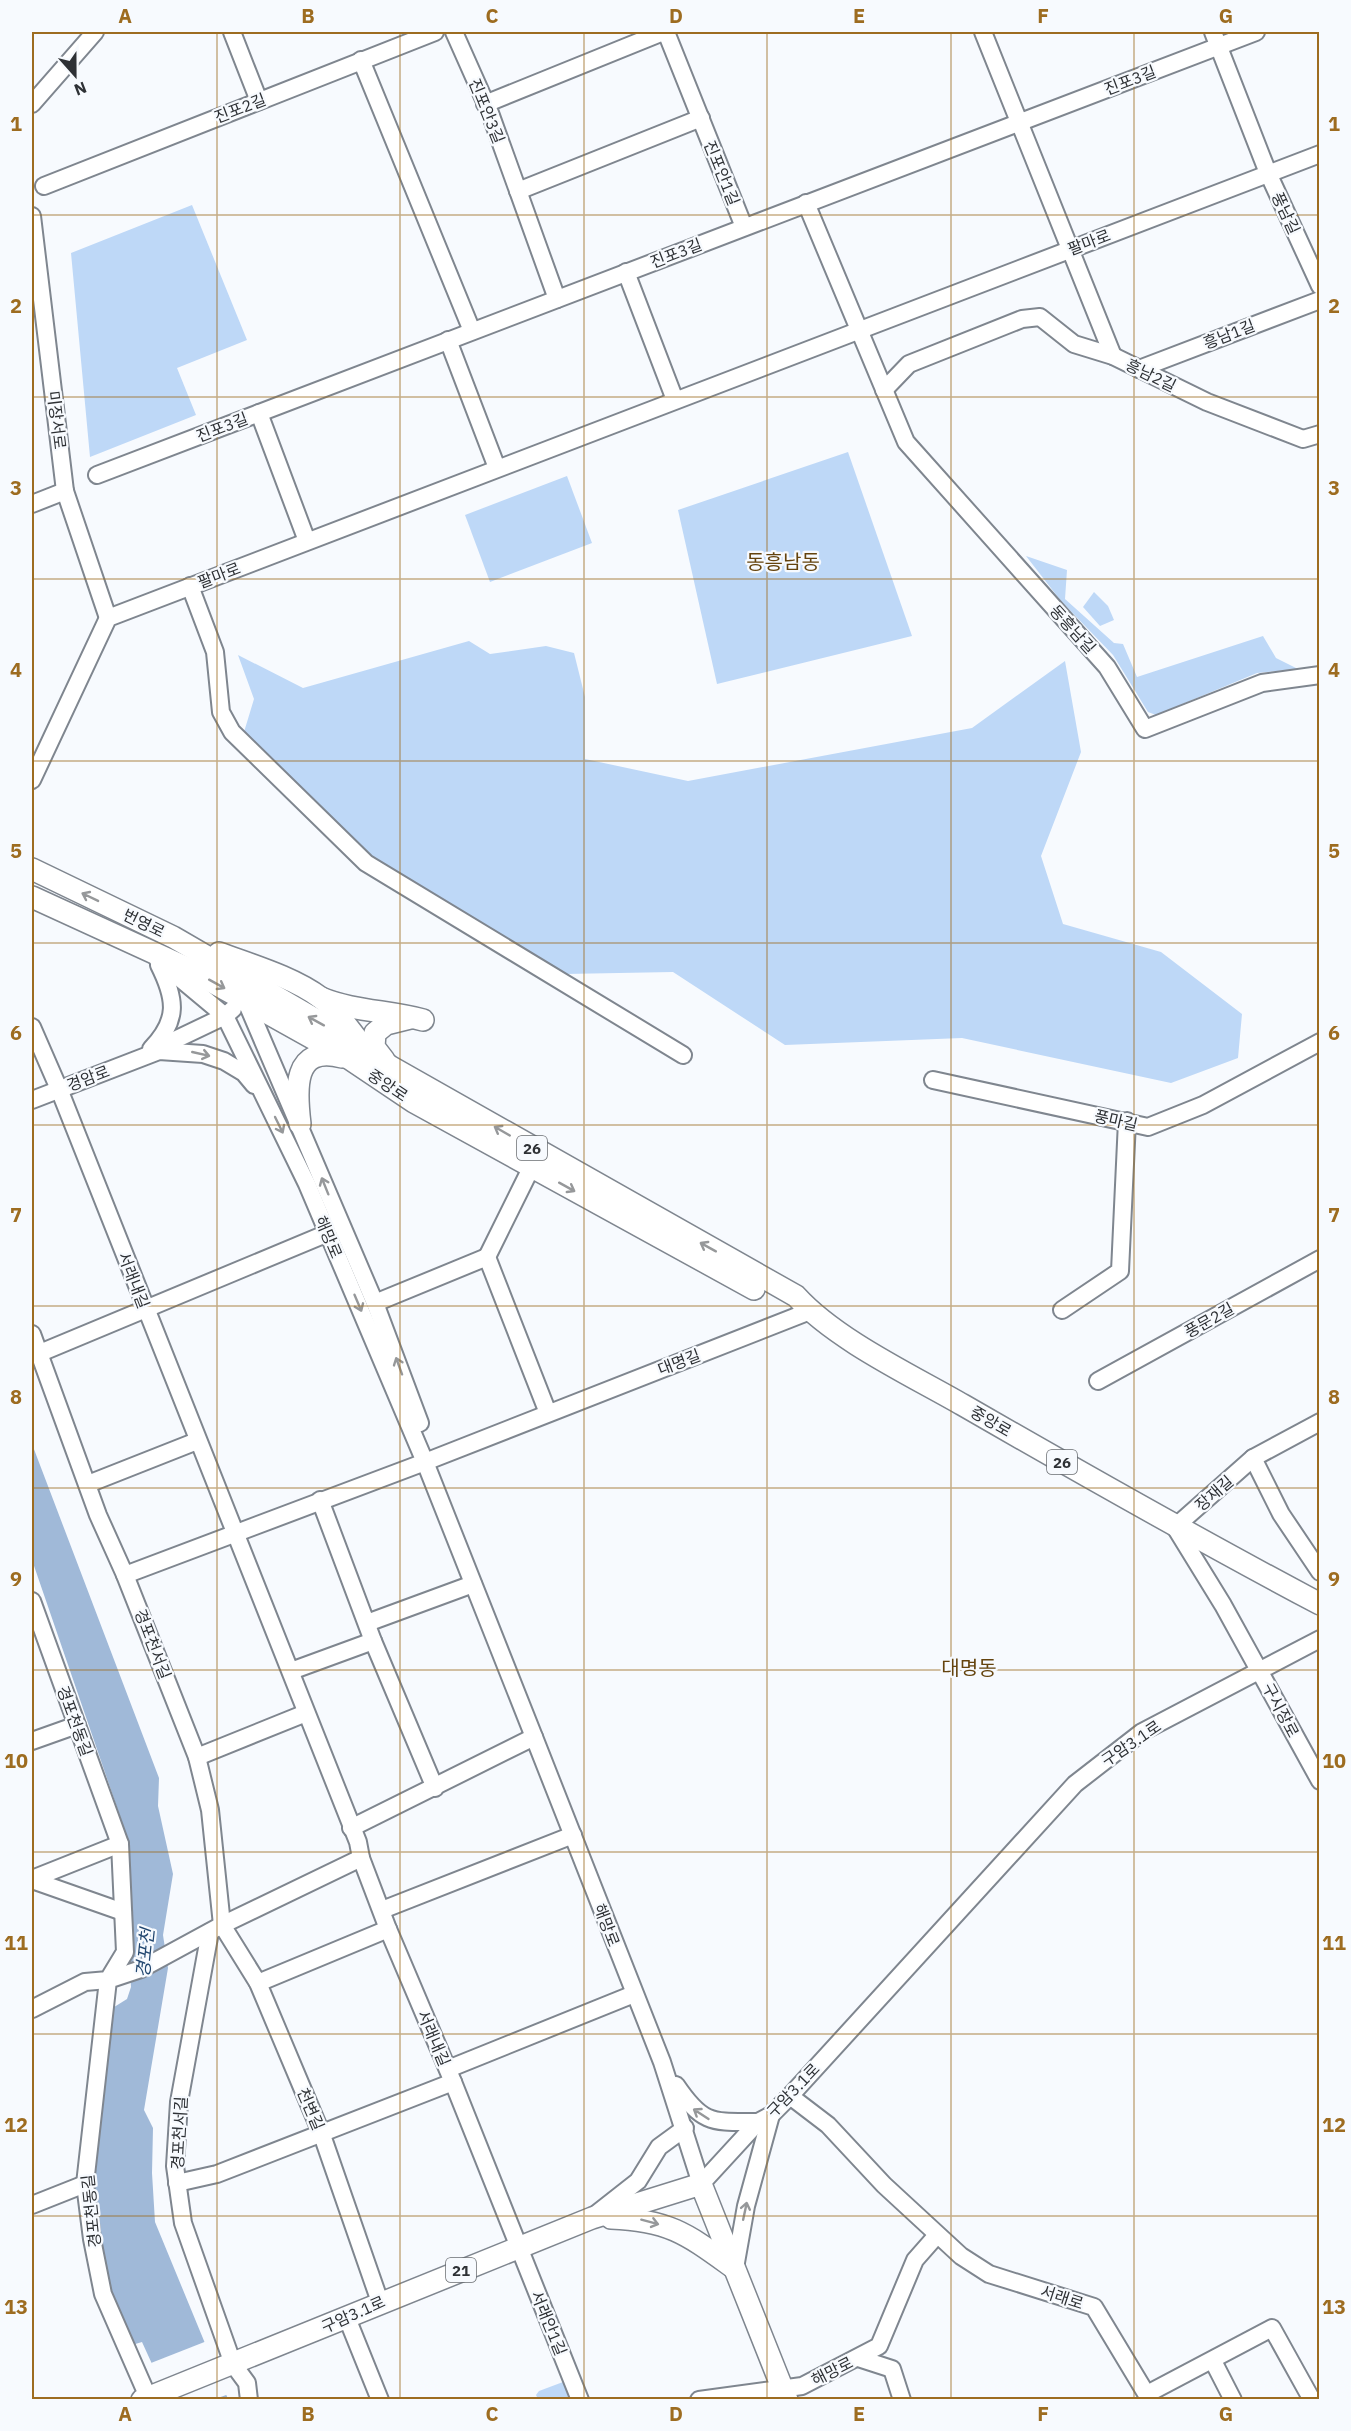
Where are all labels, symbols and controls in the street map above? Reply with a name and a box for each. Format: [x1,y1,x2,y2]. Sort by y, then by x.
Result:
text: A [118,2,132,29]
text: B [301,2,315,29]
text: C [485,2,499,29]
text: D [669,2,683,29]
text: E [853,2,865,29]
text: F [1037,2,1049,29]
text: G [1219,2,1233,29]
north arrow [45,45,105,105]
street label: 진포3길 [1101,61,1159,99]
street label: 진포안3길 [465,76,509,146]
text: N [71,78,89,100]
street label: 진포2길 [211,89,269,127]
text: 1 [10,110,22,137]
text: 1 [1328,110,1340,137]
street label: 진포안1길 [700,138,744,208]
street label: 풍남길 [1268,189,1304,237]
street label: 팔마로 [1065,225,1113,259]
street label: 진포3길 [647,234,705,272]
text: 2 [10,292,22,319]
text: 2 [1328,292,1340,319]
street label: 흥남1길 [1200,315,1258,353]
street label: 흥남2길 [1122,354,1180,396]
street label: 미장서로 [43,390,71,451]
street label: 진포3길 [193,408,251,446]
text: 3 [10,474,22,501]
text: 3 [1328,474,1340,501]
district label: 동흥남동 [746,548,820,575]
street label: 팔마로 [195,558,243,592]
street label: 동흥남길 [1046,600,1100,658]
text: 4 [10,656,22,683]
text: 4 [1328,656,1340,683]
text: 5 [10,837,22,864]
text: 5 [1328,837,1340,864]
one-way arrow [82,891,100,903]
street label: 번영로 [120,904,168,942]
one-way arrow [208,979,226,990]
one-way arrow [308,1015,325,1027]
text: 6 [10,1019,22,1046]
text: 6 [1328,1019,1340,1046]
one-way arrow [191,1049,210,1060]
street label: 경암로 [64,1061,112,1095]
street label: 중앙로 [364,1064,412,1106]
street label: 풍마길 [1092,1105,1140,1135]
one-way arrow [273,1115,285,1133]
one-way arrow [493,1124,510,1136]
road number: 26 [517,1136,547,1160]
one-way arrow [319,1177,330,1195]
one-way arrow [558,1181,575,1193]
text: 7 [10,1201,22,1228]
text: 7 [1328,1201,1340,1228]
street label: 해망로 [311,1213,347,1261]
one-way arrow [700,1241,717,1253]
street label: 서래내길 [114,1249,154,1311]
one-way arrow [353,1294,364,1312]
street label: 풍문2길 [1181,1298,1237,1342]
street label: 대명길 [655,1345,703,1379]
one-way arrow [392,1357,403,1376]
text: 8 [10,1383,22,1410]
text: 8 [1328,1383,1340,1410]
street label: 중앙로 [967,1401,1015,1441]
road number: 26 [1047,1450,1077,1474]
street label: 장재길 [1191,1471,1237,1515]
text: 9 [10,1565,22,1592]
text: 9 [1328,1565,1340,1592]
street label: 경포천서길 [130,1606,176,1682]
district label: 대명동 [941,1654,997,1681]
street label: 구시장로 [1258,1679,1304,1741]
street label: 경포천동길 [53,1683,97,1759]
street label: 구암3.1로 [1097,1716,1165,1770]
text: 10 [4,1747,28,1774]
text: 10 [1322,1747,1346,1774]
street label: 해망로 [590,1901,624,1949]
water label: 경포천 [131,1925,159,1979]
text: 11 [4,1929,28,1956]
text: 11 [1322,1929,1346,1956]
street label: 서래내길 [413,2007,455,2069]
street label: 구암3.1로 [762,2059,824,2121]
street label: 천변길 [293,2085,329,2133]
street label: 경포천서길 [167,2096,191,2170]
one-way arrow [693,2108,710,2120]
text: 12 [4,2111,28,2138]
text: 12 [1322,2111,1346,2138]
street label: 경포천동길 [77,2173,105,2249]
one-way arrow [740,2201,752,2220]
one-way arrow [640,2217,659,2228]
road number: 21 [446,2258,476,2282]
street label: 서래로 [1038,2281,1086,2313]
street label: 서래안1길 [527,2288,571,2358]
street label: 구암3.1로 [318,2291,388,2337]
text: 13 [4,2293,28,2320]
text: 13 [1322,2293,1346,2320]
street label: 해망로 [808,2352,856,2390]
text: A [118,2400,132,2427]
text: B [301,2400,315,2427]
text: C [485,2400,499,2427]
text: D [669,2400,683,2427]
text: E [853,2400,865,2427]
text: F [1037,2400,1049,2427]
text: G [1219,2400,1233,2427]

